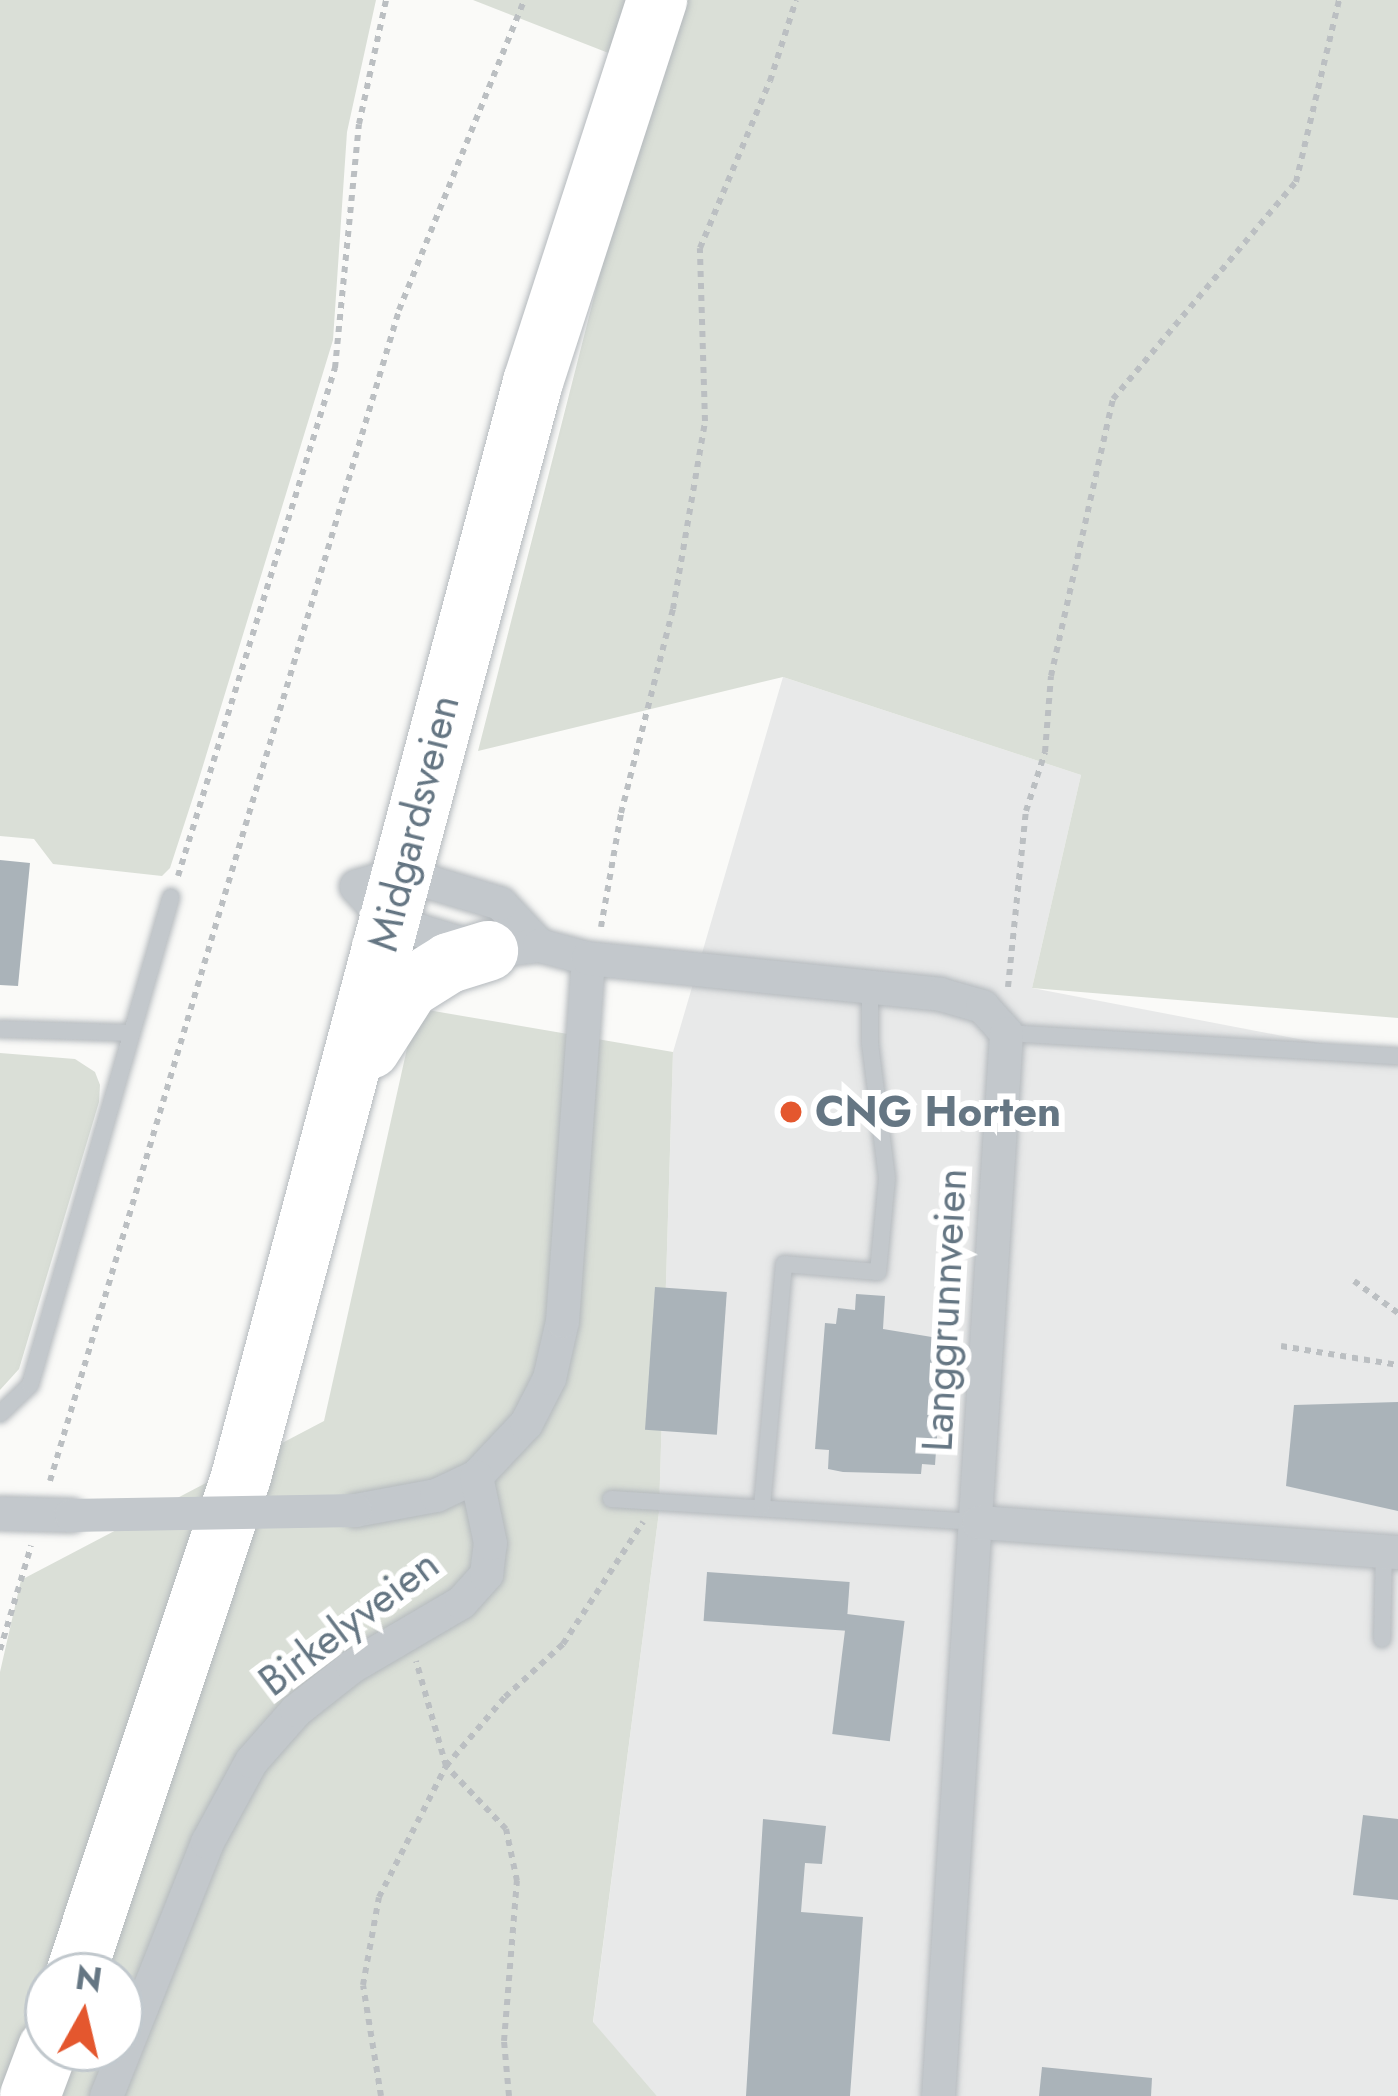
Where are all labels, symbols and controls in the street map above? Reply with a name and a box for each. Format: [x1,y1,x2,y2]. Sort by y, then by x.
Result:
street label: Midgardsveien [358,690,470,956]
place label: CNG Horten [815,1087,1061,1137]
marker: CNG Horten [778,1099,804,1125]
street label: Langgrunnveien [912,1167,978,1453]
street label: Birkelyveien [249,1539,449,1707]
north arrow [24,1952,144,2072]
text: N [72,1954,105,2004]

